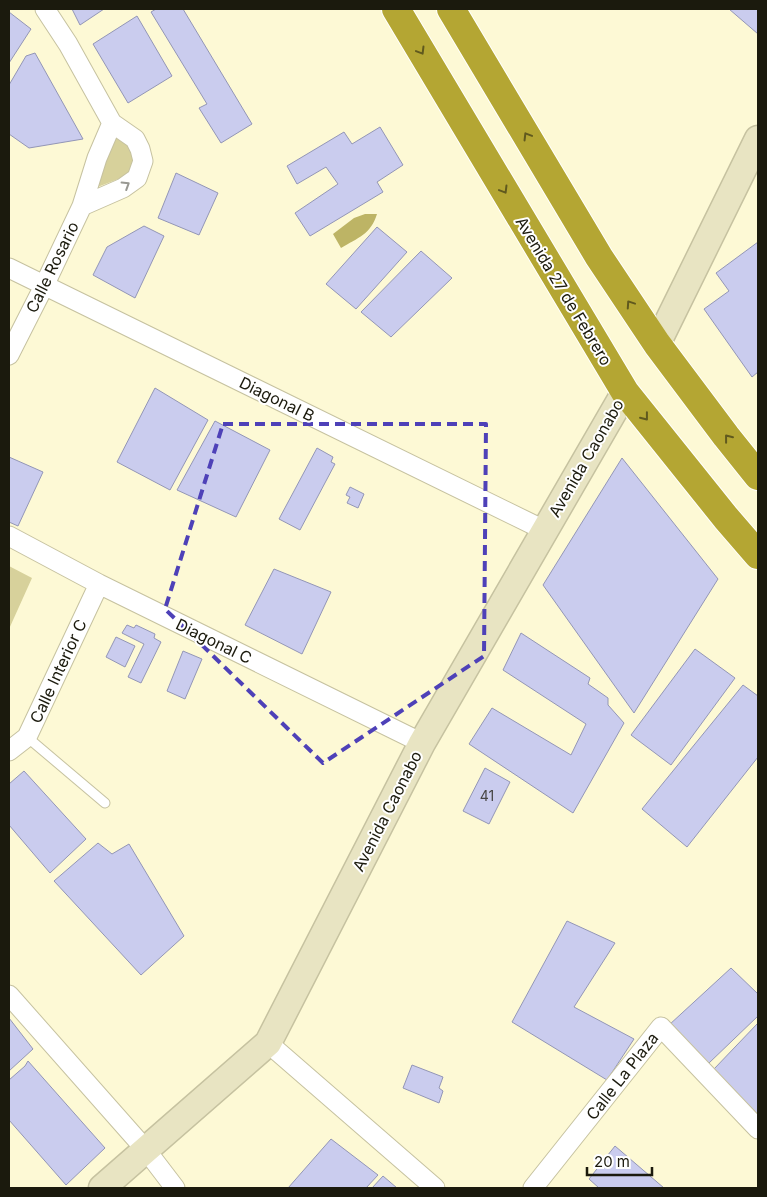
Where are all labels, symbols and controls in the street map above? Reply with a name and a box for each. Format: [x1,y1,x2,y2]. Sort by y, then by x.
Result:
one-way arrow [414,45,424,54]
one-way arrow [523,132,533,141]
one-way arrow [121,182,130,192]
one-way arrow [498,184,508,193]
street label: Avenida 27 de Febrero [512,213,616,369]
street label: Calle Rosario [21,218,83,316]
one-way arrow [627,300,637,309]
street label: Diagonal B [236,372,318,426]
street label: Avenida Caonabo [544,396,628,520]
one-way arrow [639,411,648,421]
one-way arrow [724,434,733,443]
street label: Diagonal C [173,614,255,668]
street label: Calle Interior C [25,616,91,726]
street label: Avenida Caonabo [348,747,426,875]
house number: 41 [480,787,494,804]
street label: Calle La Plaza [582,1028,662,1124]
scale bar [587,1144,652,1176]
text: 20 m [594,1152,630,1171]

